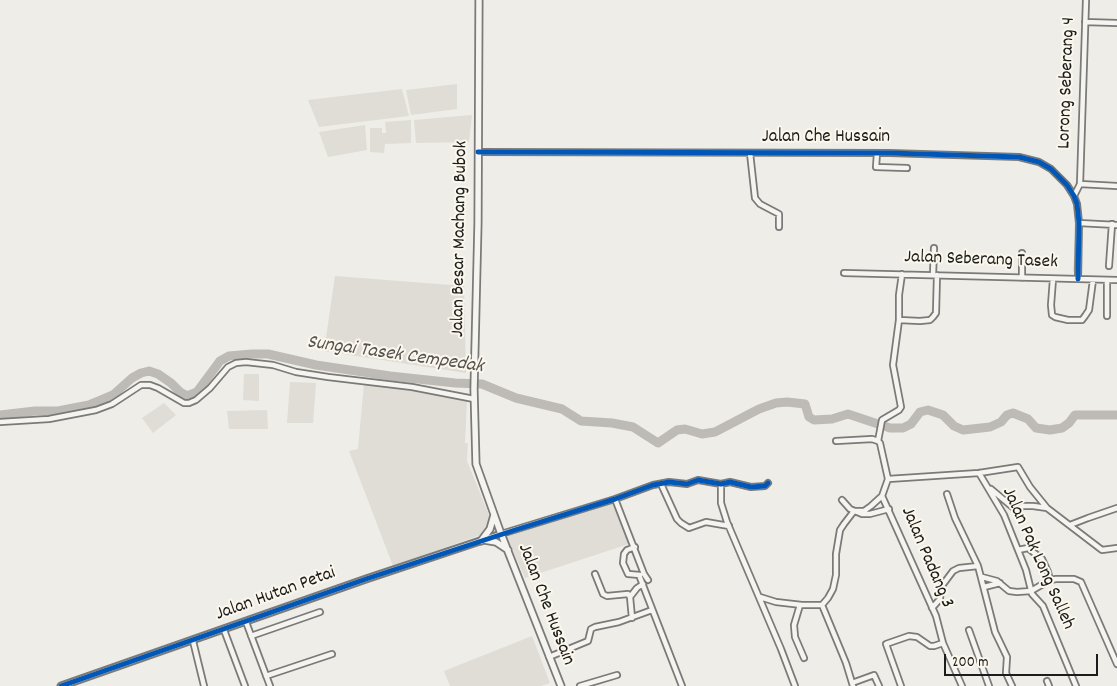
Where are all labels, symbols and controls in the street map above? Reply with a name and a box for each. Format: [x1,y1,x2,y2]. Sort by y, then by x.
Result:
street label: Lorong Seberang 4 [1054,17,1082,149]
street label: Jalan Che Hussain [762,127,890,149]
street label: Jalan Besar Machang Bubok [448,141,474,337]
street label: Jalan Seberang Tasek [904,247,1058,275]
water label: Sungai Tasek Cempedak [305,332,485,380]
street label: Jalan Pak Long Salleh [995,484,1079,634]
street label: Jalan Padang 3 [894,504,958,612]
street label: Jalan Che Hussain [511,541,579,669]
street label: Jalan Hutan Petai [213,563,339,627]
scale bar [947,644,1101,676]
text: 200 m [952,652,989,674]

